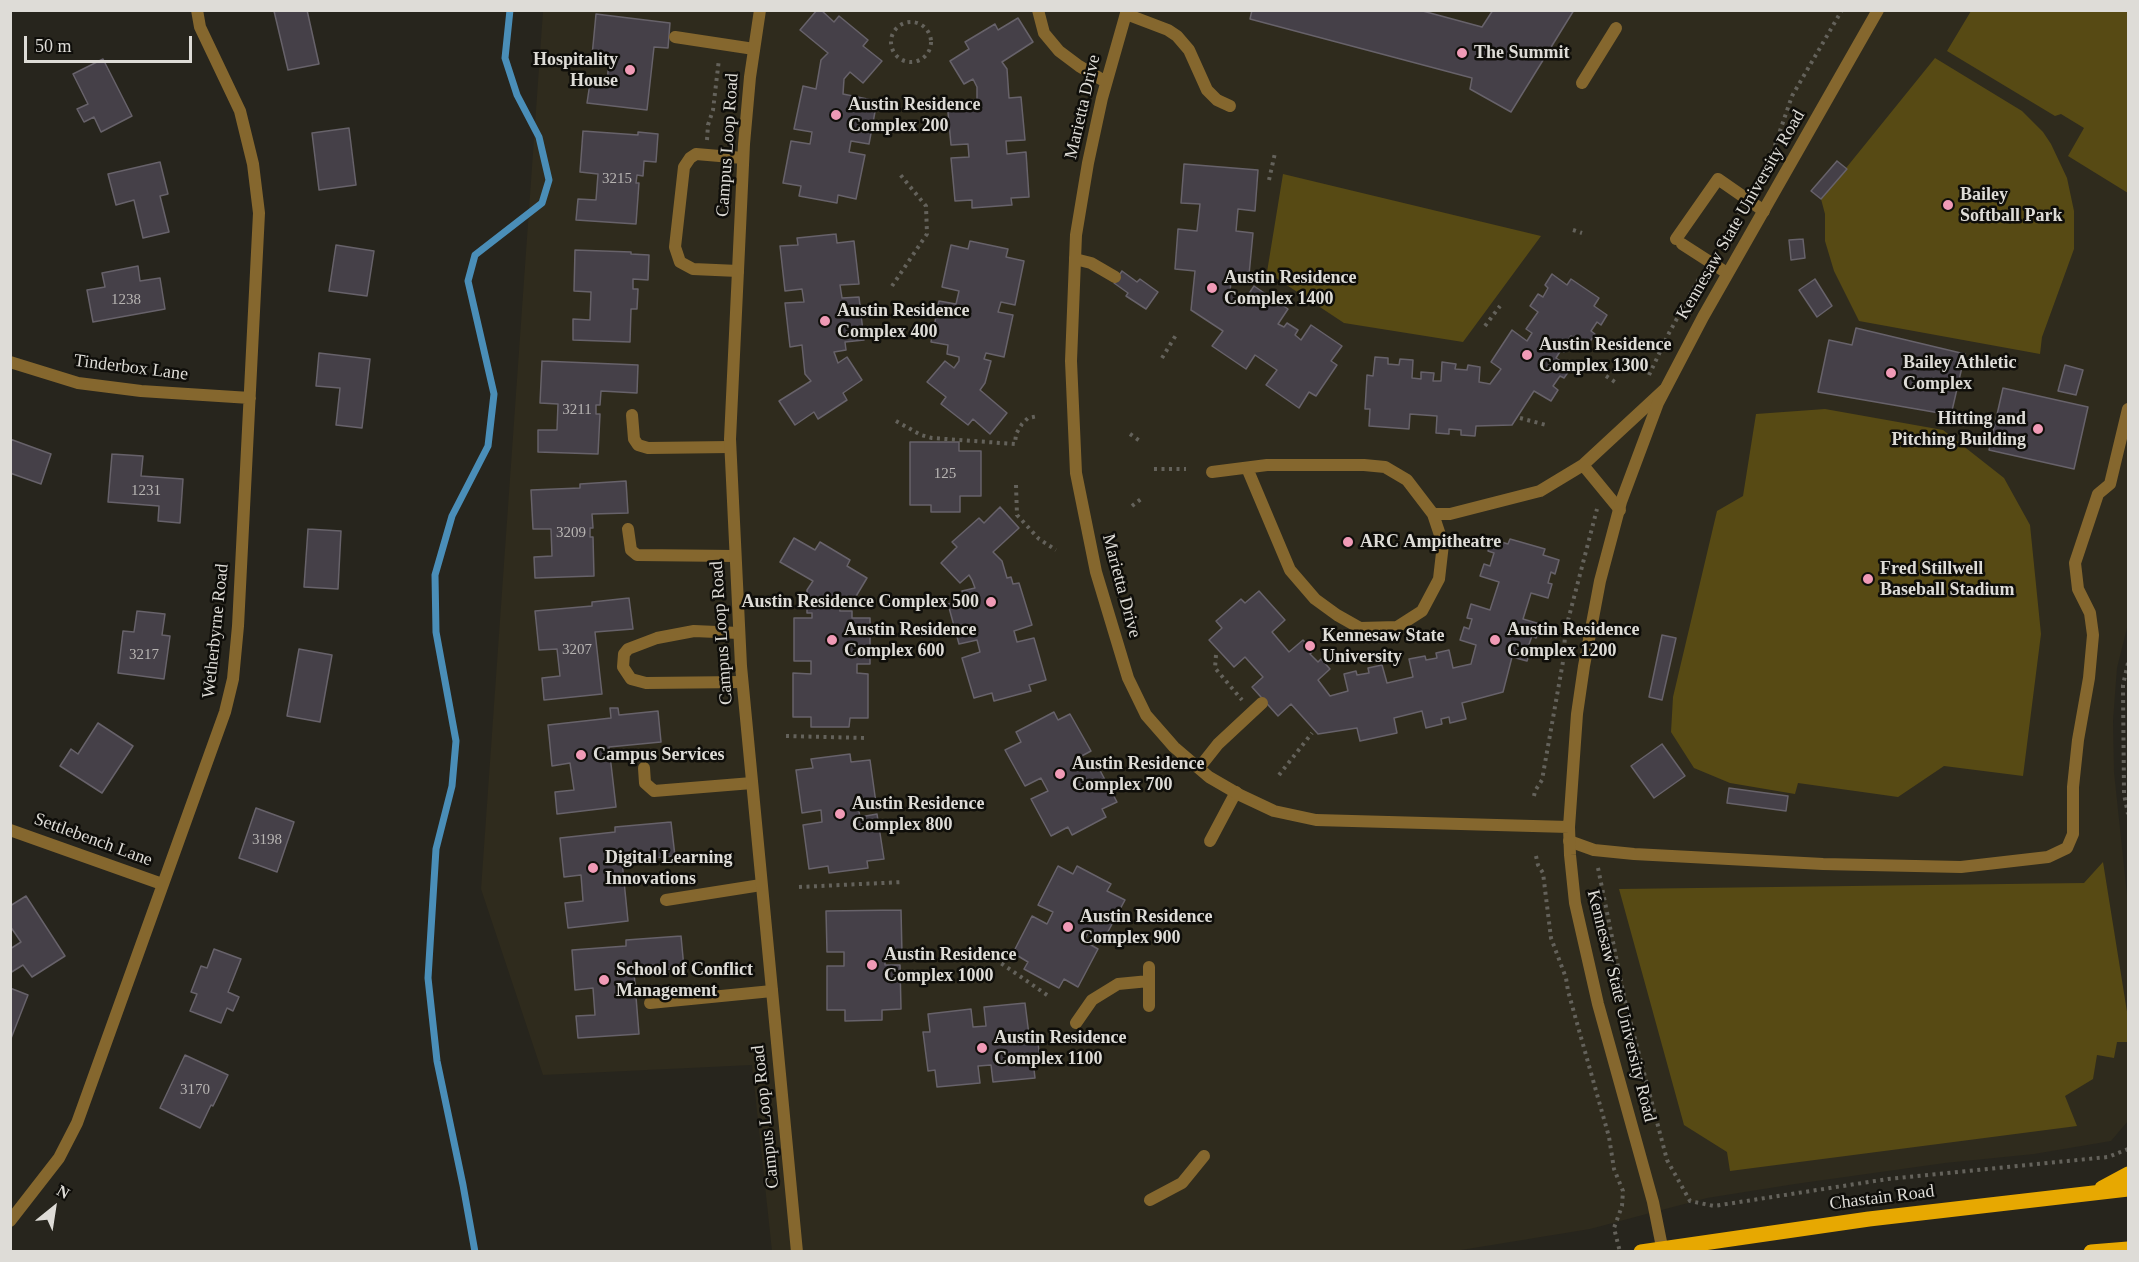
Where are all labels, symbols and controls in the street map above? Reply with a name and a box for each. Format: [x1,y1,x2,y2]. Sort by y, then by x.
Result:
scale bar [27,24,195,62]
text: 50 m [35,36,72,56]
place label: The Summit [1474,42,1570,64]
marker: The Summit [1455,46,1469,60]
place label: Hospitality House [533,49,618,92]
street label: Marietta Drive [1061,53,1105,161]
marker: Hospitality House [623,63,637,77]
street label: Campus Loop Road [712,72,744,218]
place label: Austin Residence Complex 200 [848,94,981,136]
street label: Kennesaw State University Road [1672,106,1810,324]
marker: Austin Residence Complex 200 [829,108,843,122]
house number: 3215 [602,170,632,188]
place label: Bailey Softball Park [1960,184,2063,226]
marker: Bailey Softball Park [1941,198,1955,212]
place label: Austin Residence Complex 1400 [1224,267,1357,310]
marker: Austin Residence Complex 1400 [1205,281,1219,295]
house number: 1238 [111,291,141,309]
place label: Austin Residence Complex 400 [837,300,970,342]
marker: Austin Residence Complex 400 [818,314,832,328]
place label: Austin Residence Complex 1300 [1539,334,1672,376]
marker: Austin Residence Complex 1300 [1520,348,1534,362]
street label: Tinderbox Lane [73,350,189,386]
place label: Bailey Athletic Complex [1903,352,2016,394]
marker: Bailey Athletic Complex [1884,366,1898,380]
house number: 3211 [562,401,592,419]
place label: Hitting and Pitching Building [1891,408,2026,450]
marker: Hitting and Pitching Building [2031,422,2045,436]
house number: 125 [934,465,956,483]
house number: 1231 [131,482,161,500]
house number: 3209 [556,524,586,542]
place label: ARC Ampitheatre [1360,531,1501,553]
street label: Marietta Drive [1097,532,1145,640]
marker: ARC Ampitheatre [1341,535,1355,549]
place label: Fred Stillwell Baseball Stadium [1880,558,2015,600]
street label: Campus Loop Road [706,560,738,706]
street label: Wetherbyrne Road [198,563,234,699]
marker: Fred Stillwell Baseball Stadium [1861,572,1875,586]
place label: Austin Residence Complex 500 [742,591,979,613]
marker: Austin Residence Complex 500 [984,595,998,609]
place label: Austin Residence Complex 600 [844,619,977,662]
place label: Austin Residence Complex 1200 [1507,619,1640,662]
place label: Kennesaw State University [1322,625,1444,668]
marker: Austin Residence Complex 600 [825,633,839,647]
marker: Austin Residence Complex 1200 [1488,633,1502,647]
marker: Kennesaw State University [1303,639,1317,653]
house number: 3207 [562,641,592,659]
house number: 3217 [129,646,159,664]
place label: Campus Services [593,744,724,766]
marker: Campus Services [574,748,588,762]
place label: Austin Residence Complex 700 [1072,753,1205,795]
marker: Austin Residence Complex 700 [1053,767,1067,781]
place label: Austin Residence Complex 800 [852,793,985,836]
marker: Austin Residence Complex 800 [833,807,847,821]
street label: Settlebench Lane [31,809,155,871]
house number: 3198 [252,831,282,849]
place label: Digital Learning Innovations [605,847,733,890]
marker: Digital Learning Innovations [586,861,600,875]
street label: Kennesaw State University Road [1582,888,1660,1124]
place label: Austin Residence Complex 900 [1080,906,1213,948]
marker: Austin Residence Complex 900 [1061,920,1075,934]
place label: Austin Residence Complex 1000 [884,944,1017,986]
marker: Austin Residence Complex 1000 [865,958,879,972]
place label: School of Conflict Management [616,959,753,1002]
marker: School of Conflict Management [597,973,611,987]
place label: Austin Residence Complex 1100 [994,1027,1127,1070]
marker: Austin Residence Complex 1100 [975,1041,989,1055]
street label: Campus Loop Road [748,1044,784,1190]
house number: 3170 [180,1081,210,1099]
north arrow [24,1178,84,1238]
street label: Chastain Road [1828,1181,1936,1215]
text: N [54,1182,73,1202]

